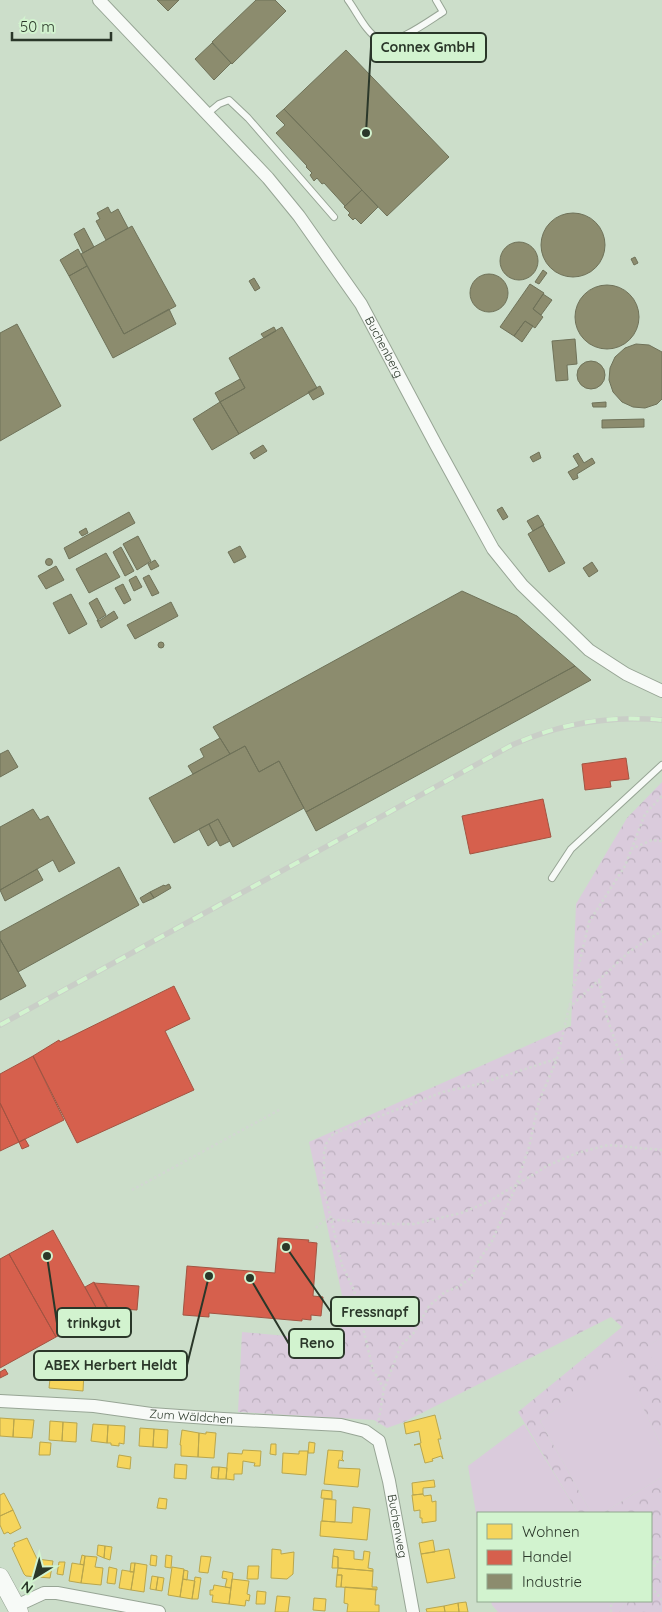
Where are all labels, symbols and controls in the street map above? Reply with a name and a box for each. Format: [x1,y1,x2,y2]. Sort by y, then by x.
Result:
scale bar [12,10,111,42]
text: 50 m [20,17,55,36]
callout: Connex GmbH [371,33,486,62]
text: Connex GmbH [381,38,475,56]
street label: Buchenberg [362,314,407,380]
callout: Fressnapf [331,1297,419,1326]
text: Fressnapf [341,1303,410,1321]
callout: trinkgut [57,1308,131,1337]
text: trinkgut [67,1314,121,1332]
callout: Reno [289,1329,344,1358]
text: Reno [300,1334,335,1352]
callout: ABEX Herbert Heldt [34,1351,187,1380]
text: ABEX Herbert Heldt [45,1356,178,1374]
street label: Zum Wäldchen [149,1406,234,1427]
street label: Buchenweg [385,1493,411,1559]
legend [477,1512,652,1602]
text: Wohnen [522,1522,580,1541]
text: Handel [522,1547,572,1566]
north arrow [10,1552,60,1602]
text: Industrie [522,1572,582,1591]
text: N [18,1577,37,1598]

